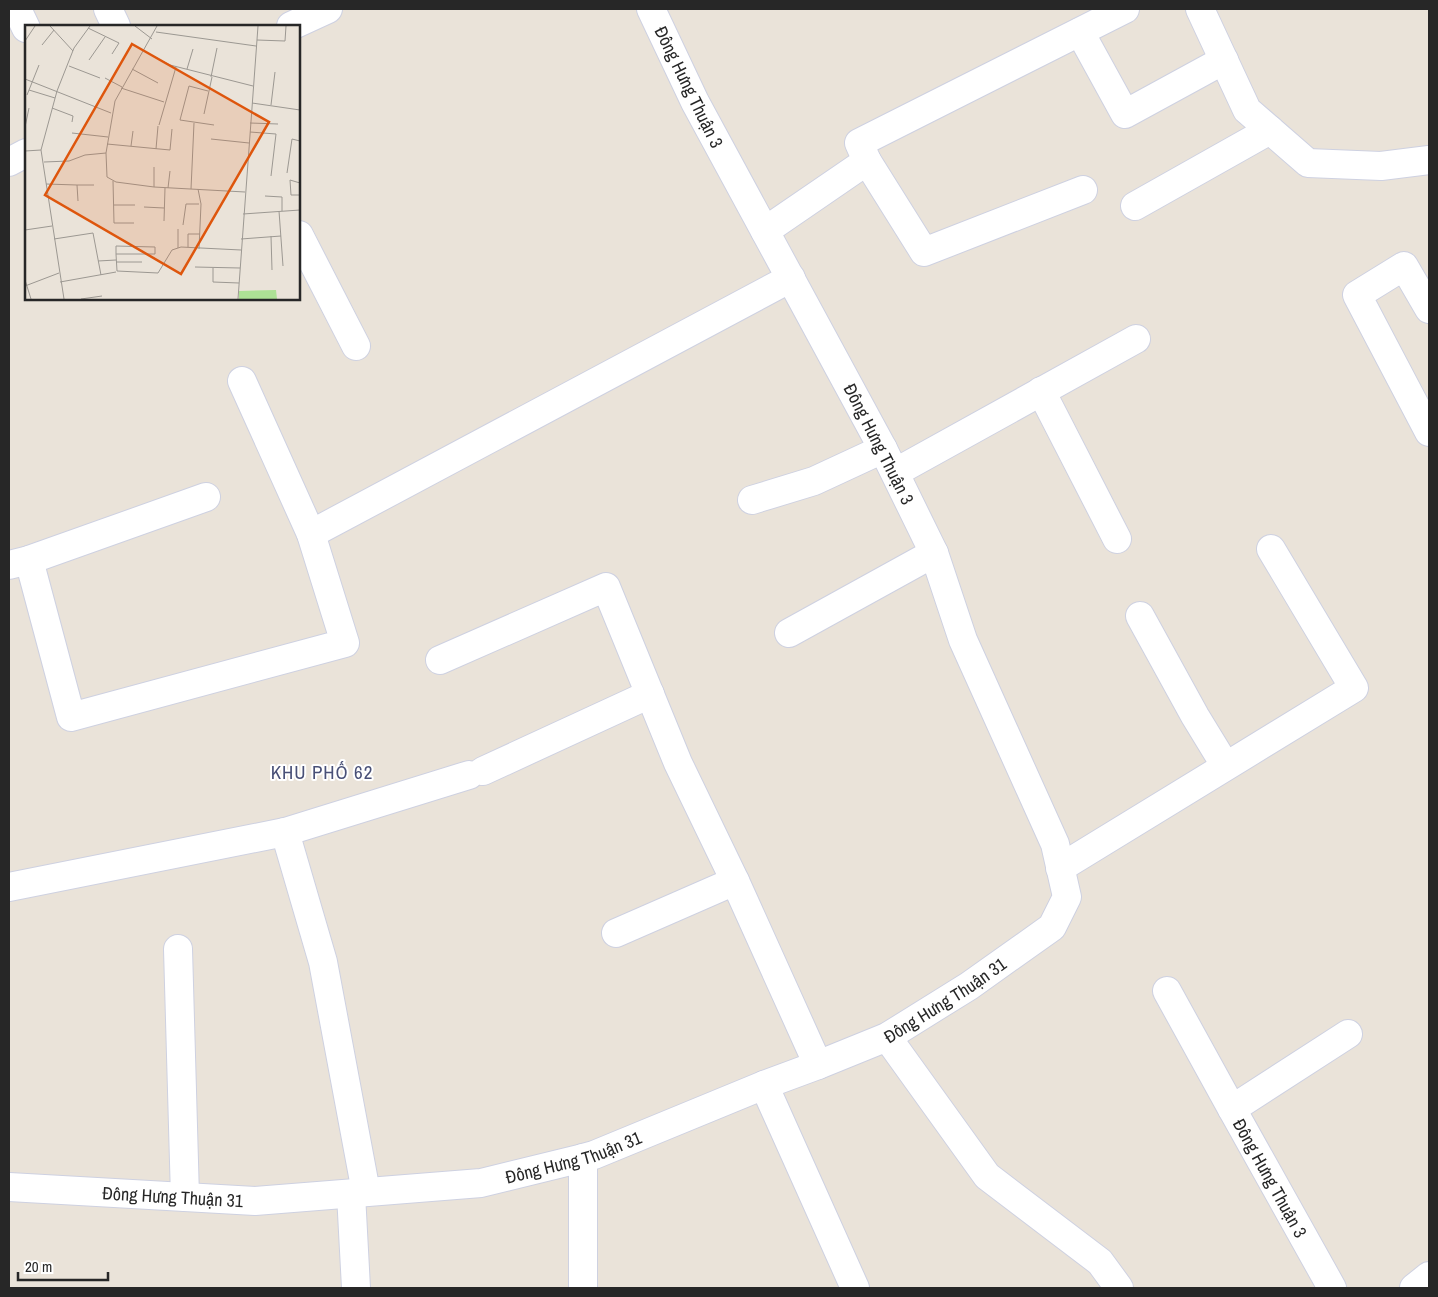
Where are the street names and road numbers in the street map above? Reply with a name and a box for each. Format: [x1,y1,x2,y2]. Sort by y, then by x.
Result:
street label: Đông Hưng Thuận 3 [649,22,729,152]
street label: Đông Hưng Thuận 3 [838,379,920,509]
street label: Đông Hưng Thuận 31 [879,951,1012,1049]
street label: Đông Hưng Thuận 3 [1227,1114,1313,1242]
street label: Đông Hưng Thuận 31 [503,1124,646,1189]
street label: Đông Hưng Thuận 31 [102,1180,245,1213]

